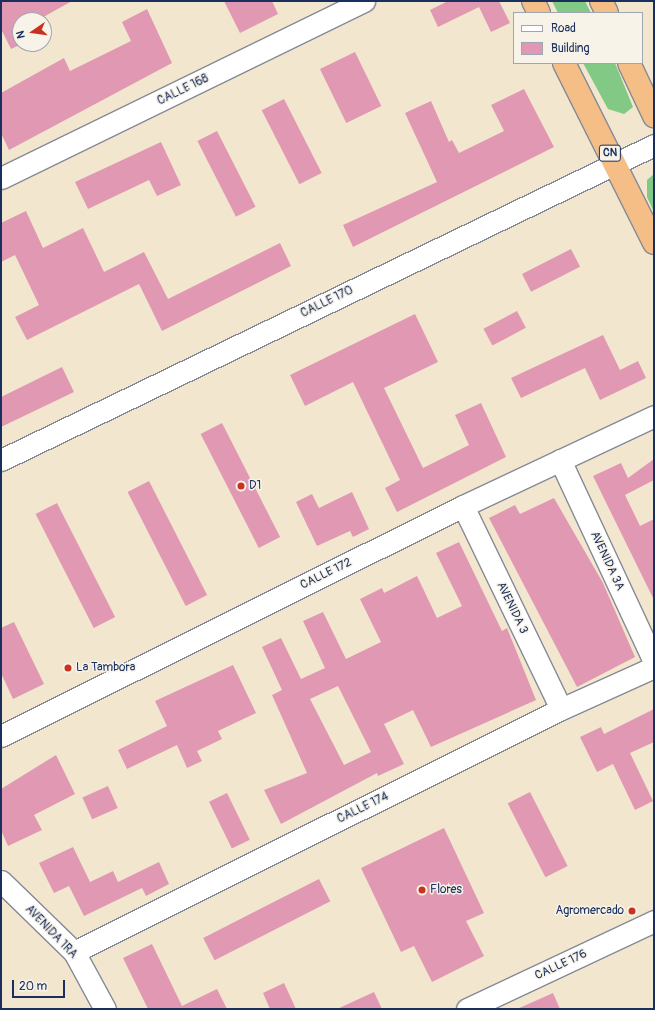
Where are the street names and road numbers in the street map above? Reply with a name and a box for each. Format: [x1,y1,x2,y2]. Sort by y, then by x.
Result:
street label: CALLE 168 [155,71,211,109]
road number: CN [598,144,622,162]
street label: CALLE 170 [298,283,356,321]
street label: AVENIDA 3A [587,529,627,593]
street label: CALLE 172 [298,555,354,593]
street label: AVENIDA 3 [493,580,531,636]
street label: CALLE 174 [335,789,391,827]
street label: AVENIDA 1RA [22,902,80,962]
street label: CALLE 176 [533,947,589,983]

